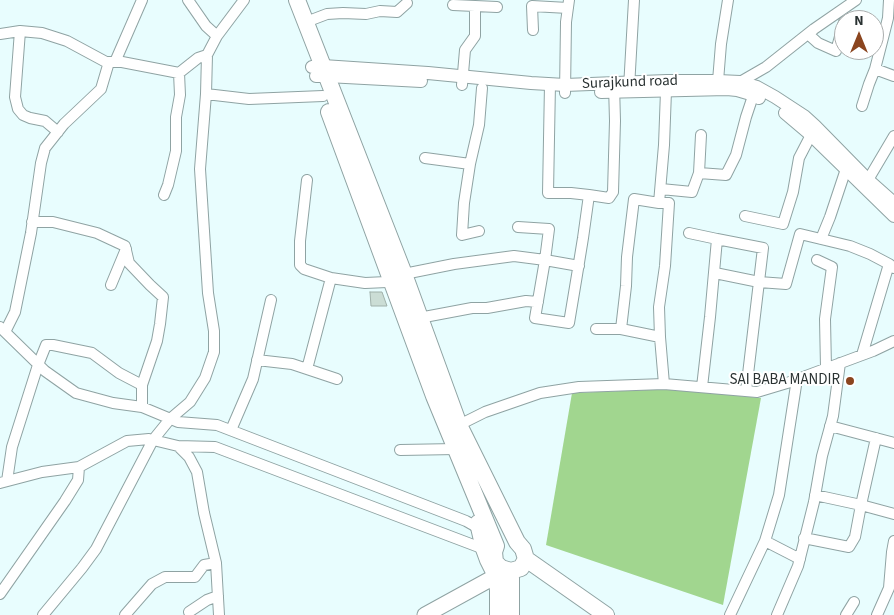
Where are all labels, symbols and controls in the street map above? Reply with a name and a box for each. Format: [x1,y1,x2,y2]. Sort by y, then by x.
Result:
north arrow [834,10,884,60]
text: N [854,11,864,31]
street label: Surajkund road [582,72,678,94]
place label: SAI BABA MANDIR [730,372,840,390]
marker: SAI BABA MANDIR [844,375,856,387]

